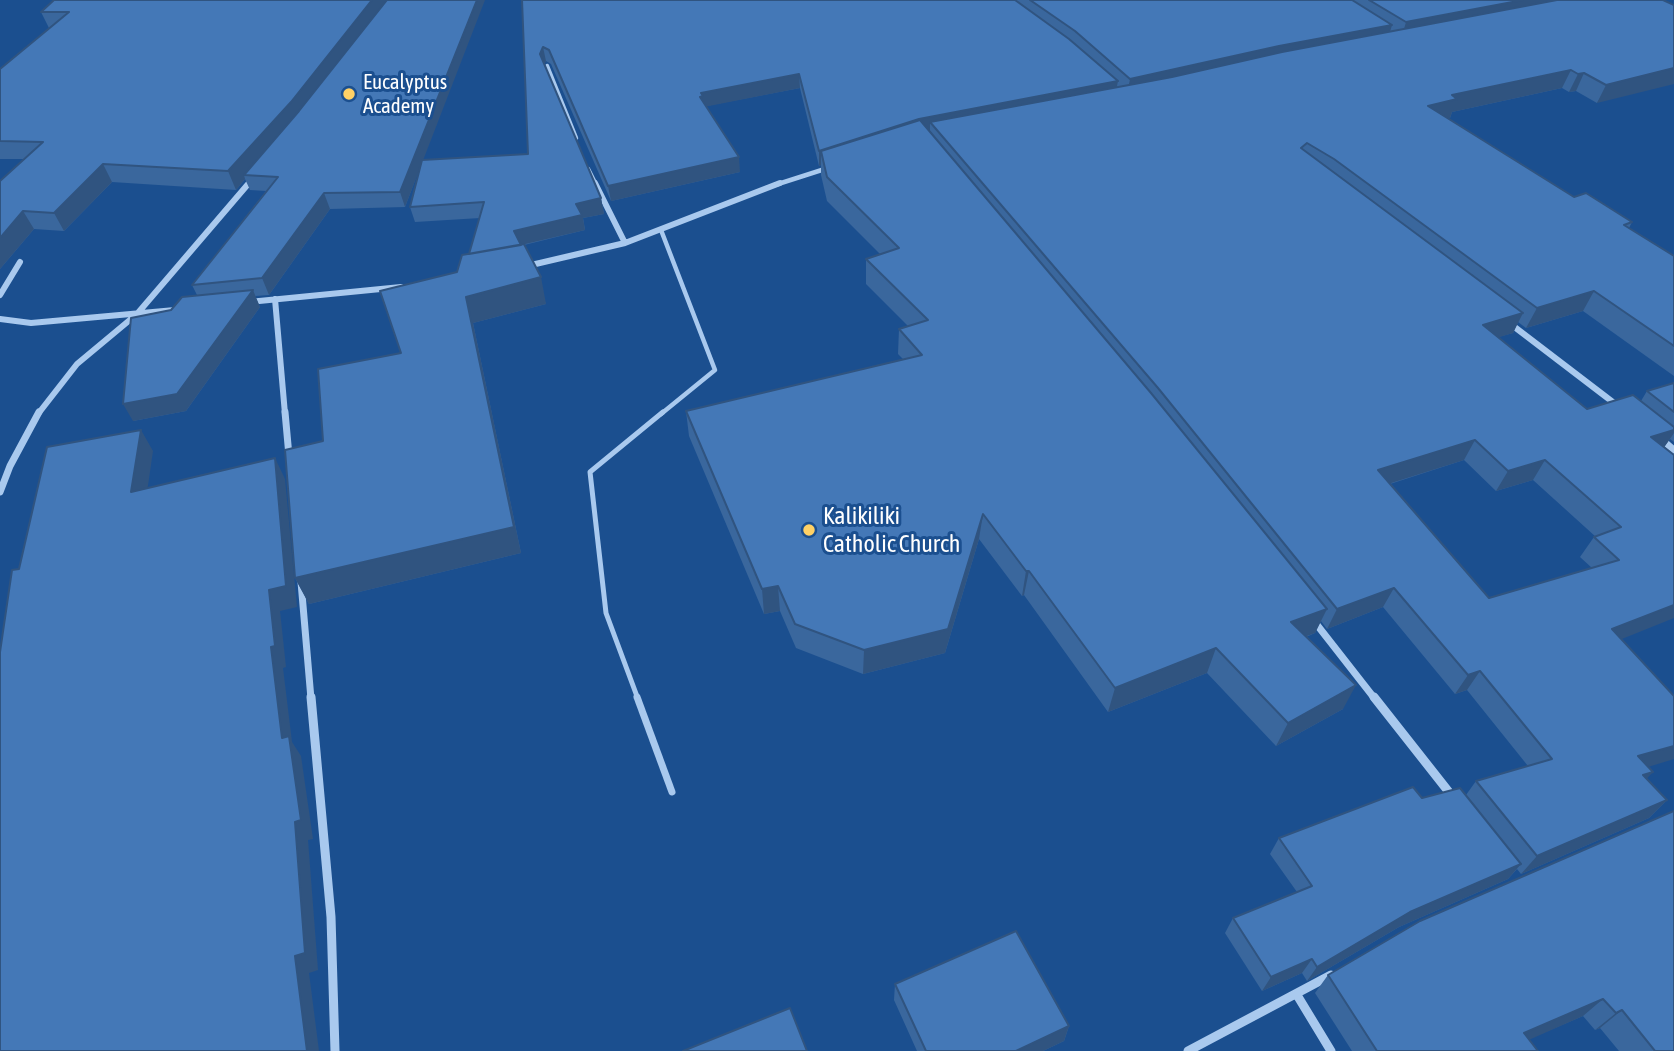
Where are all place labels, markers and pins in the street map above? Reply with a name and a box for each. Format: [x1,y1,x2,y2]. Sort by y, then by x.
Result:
place label: Eucalyptus Academy [363,69,447,119]
marker: Eucalyptus Academy [341,86,357,102]
place label: Kalikiliki Catholic Church [823,502,960,558]
marker: Kalikiliki Catholic Church [801,522,817,538]

